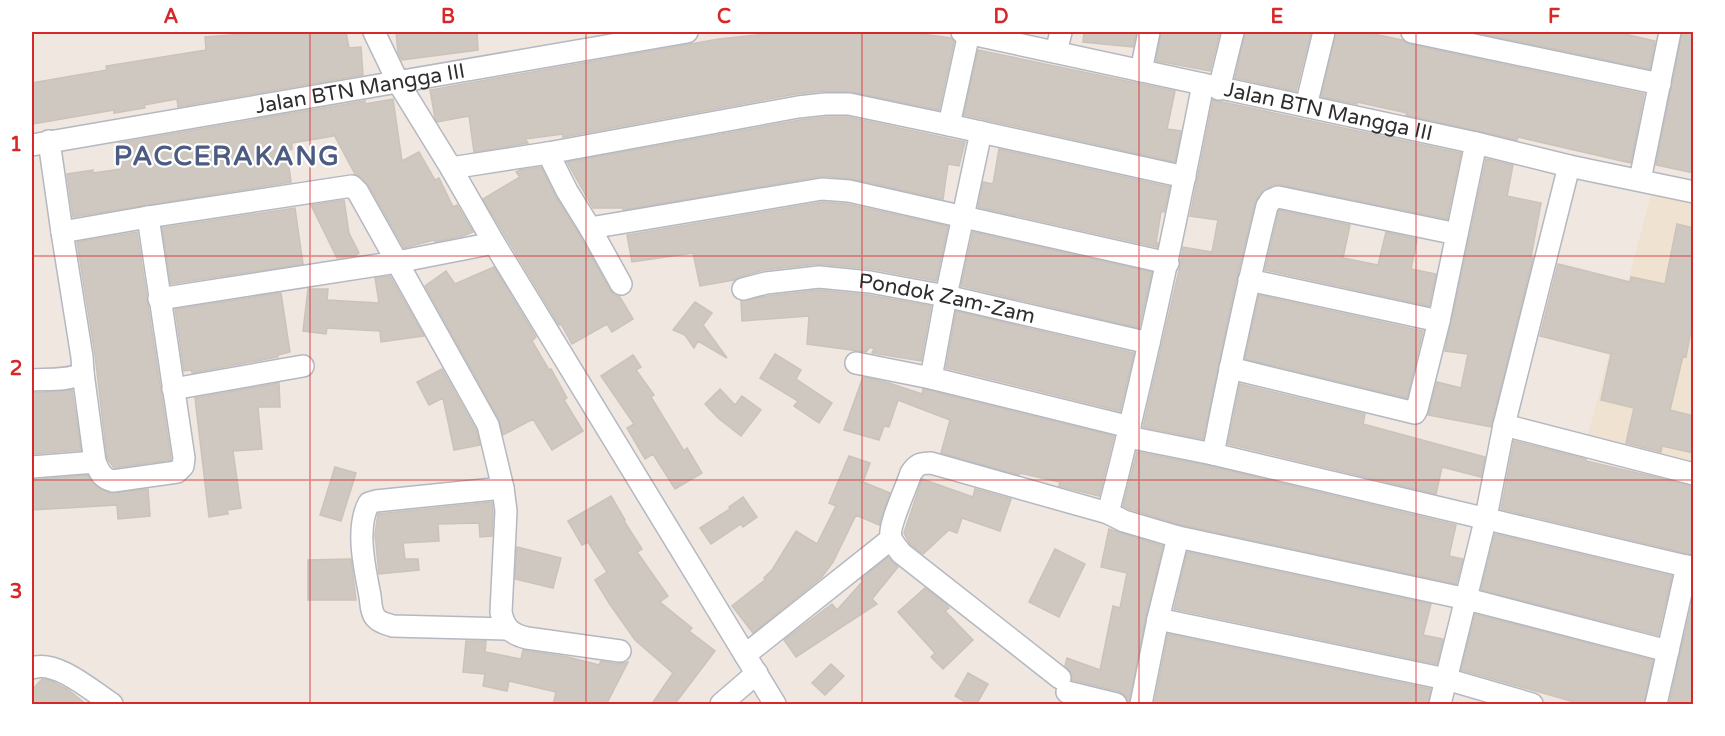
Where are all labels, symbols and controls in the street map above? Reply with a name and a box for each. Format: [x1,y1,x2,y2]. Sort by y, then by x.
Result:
text: A [164,5,179,29]
text: B [441,5,455,29]
text: C [717,5,731,29]
text: D [993,5,1009,29]
text: E [1271,5,1284,29]
text: F [1548,5,1560,29]
street label: Jalan BTN Mangga III [253,59,467,119]
street label: Jalan BTN Mangga III [1222,77,1435,146]
text: 1 [10,133,22,157]
district label: PACCERAKANG [114,140,340,173]
street label: Pondok Zam-Zam [857,269,1038,329]
text: 2 [10,357,22,381]
text: 3 [10,580,22,604]

